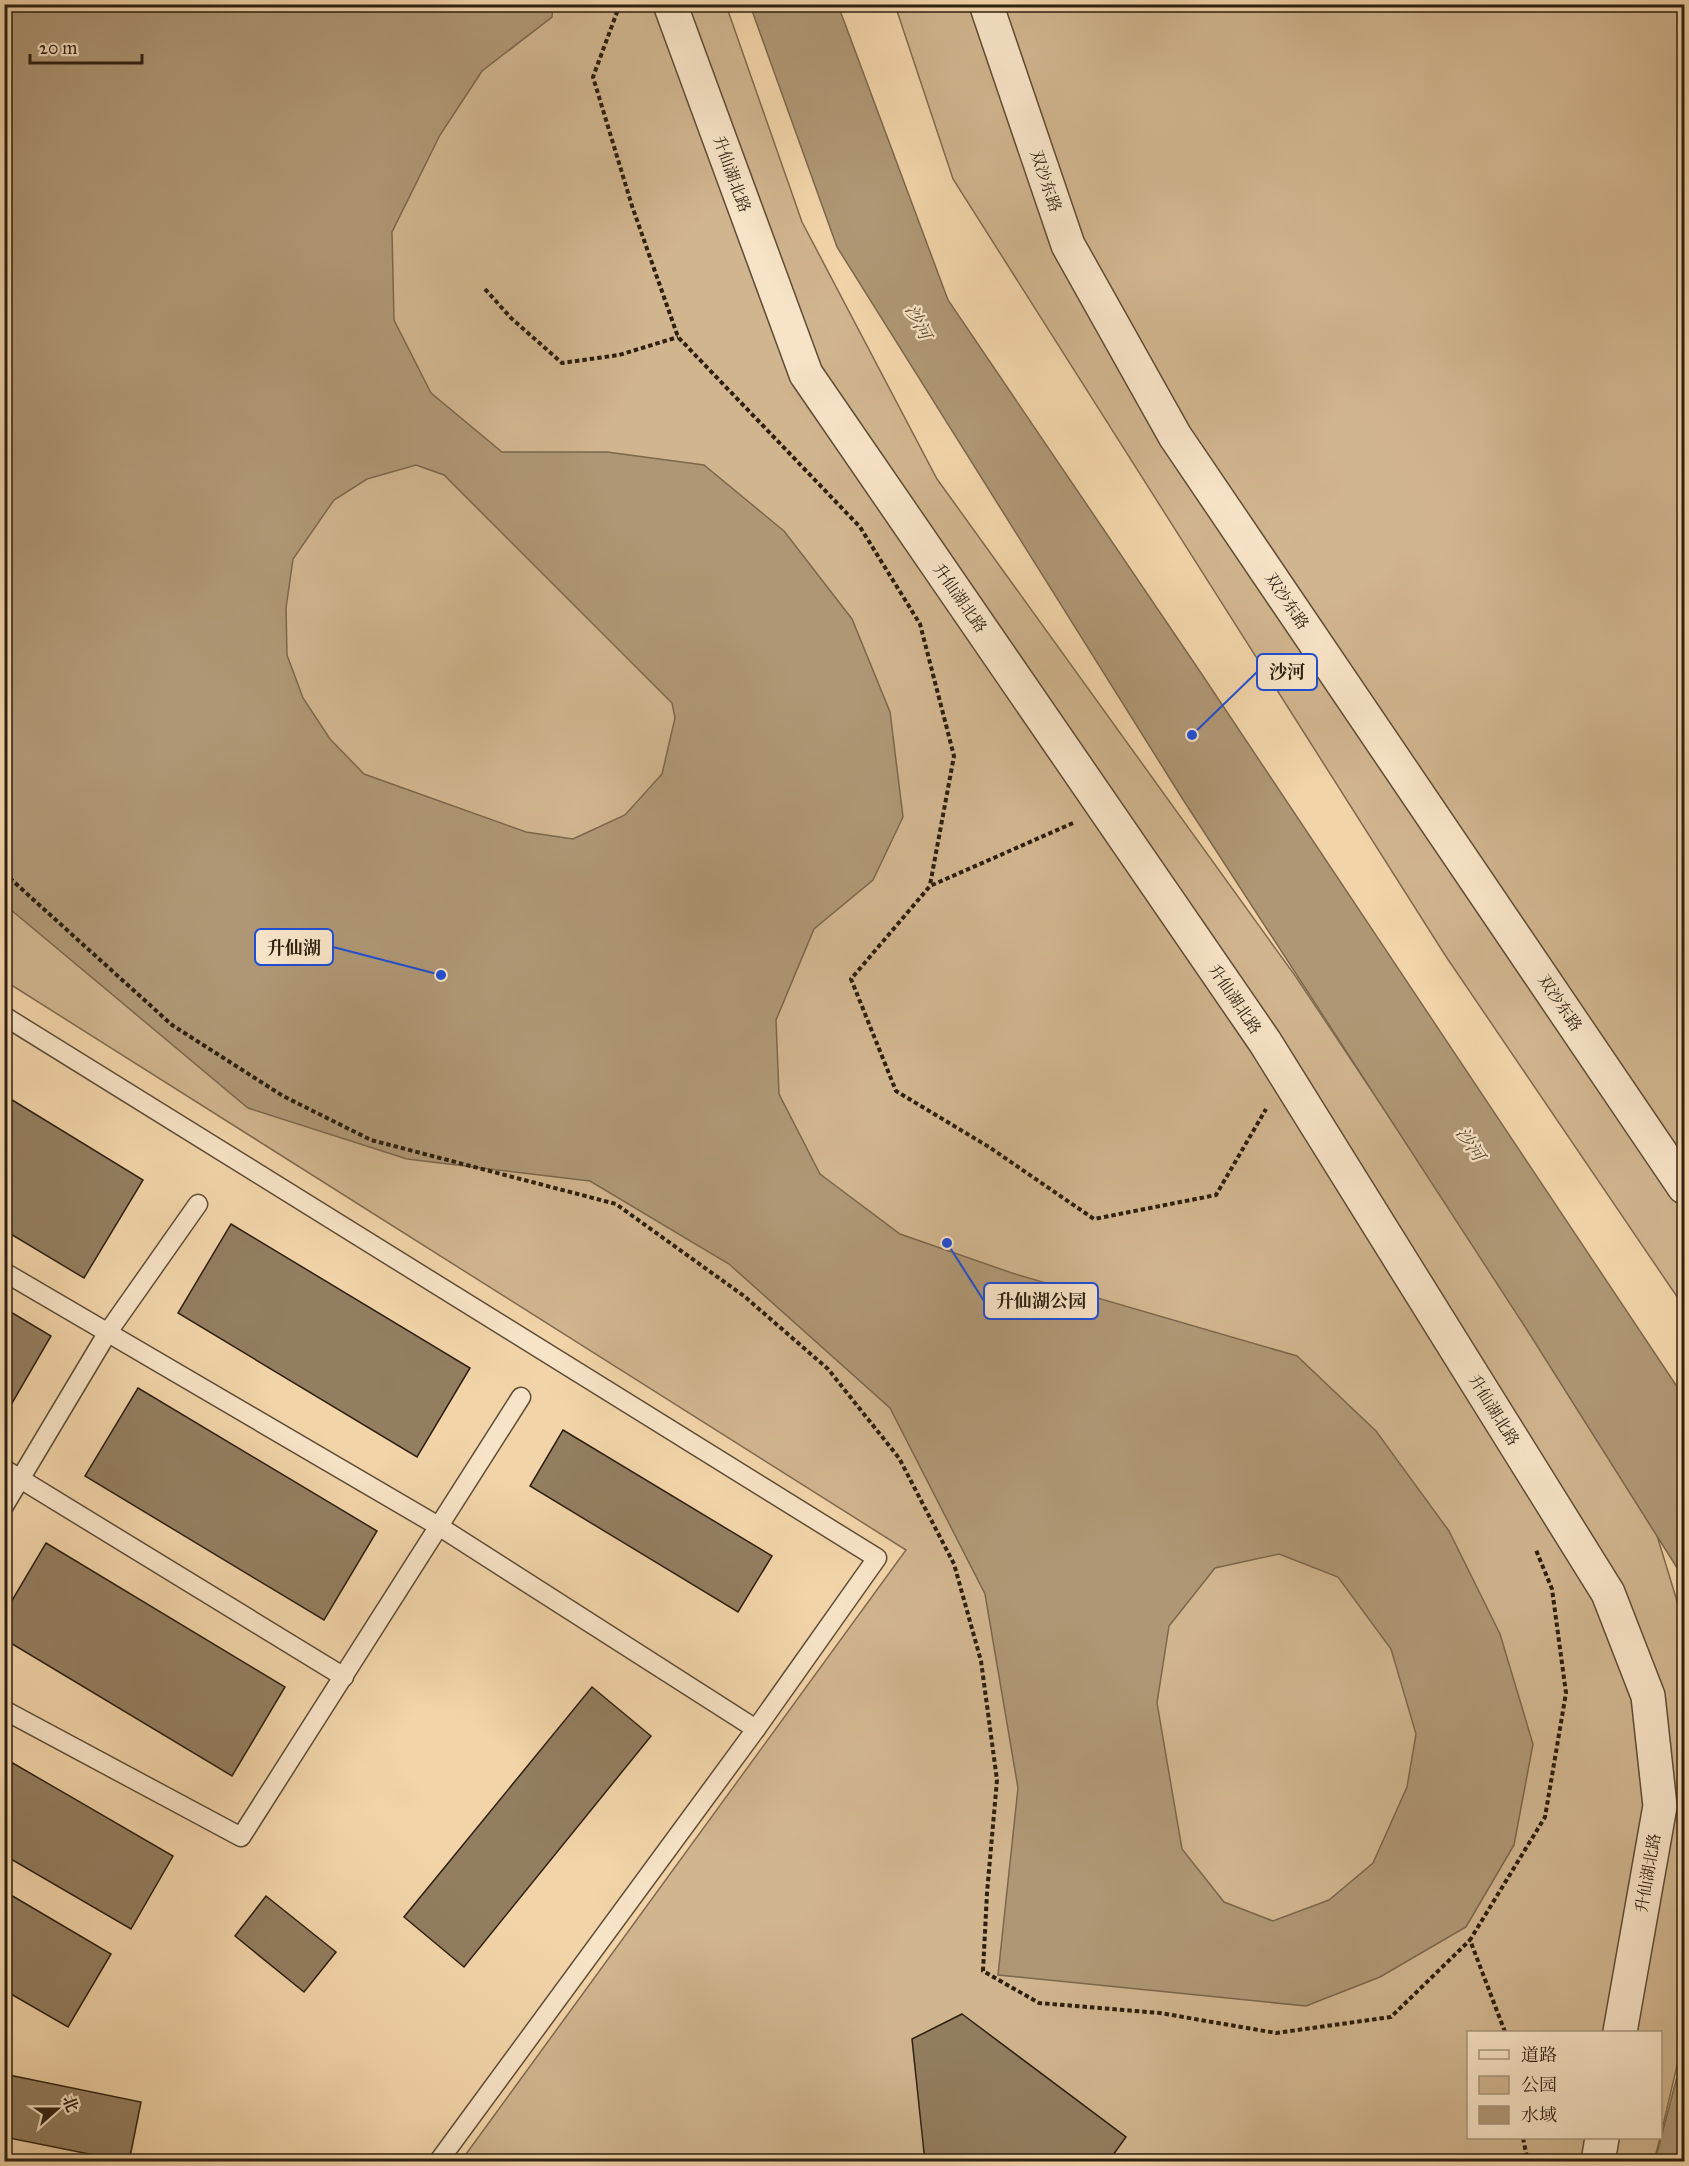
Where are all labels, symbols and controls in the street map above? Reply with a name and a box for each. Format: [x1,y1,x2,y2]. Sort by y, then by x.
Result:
scale bar [30,27,142,65]
text: 20 m [39,37,77,59]
street label: 升仙湖北路 [709,133,755,215]
street label: 双沙东路 [1027,148,1065,214]
water label: 沙河 [900,301,937,346]
street label: 升仙湖北路 [929,560,991,636]
street label: 双沙东路 [1261,569,1313,633]
callout: 沙河 [1257,654,1317,690]
text: 沙河 [1269,661,1305,683]
callout: 升仙湖 [255,929,333,965]
text: 升仙湖 [267,937,321,959]
street label: 升仙湖北路 [1205,961,1265,1037]
street label: 双沙东路 [1534,971,1586,1035]
water label: 沙河 [1451,1123,1491,1168]
callout: 升仙湖公园 [984,1283,1098,1319]
text: 升仙湖公园 [996,1290,1086,1312]
street label: 升仙湖北路 [1465,1371,1523,1449]
street label: 升仙湖北路 [1632,1832,1664,1914]
legend [1467,2031,1662,2139]
text: 道路 [1521,2044,1557,2066]
text: 公园 [1521,2074,1557,2096]
north arrow [27,2079,87,2139]
text: 北 [59,2093,82,2115]
text: 水域 [1521,2104,1557,2126]

